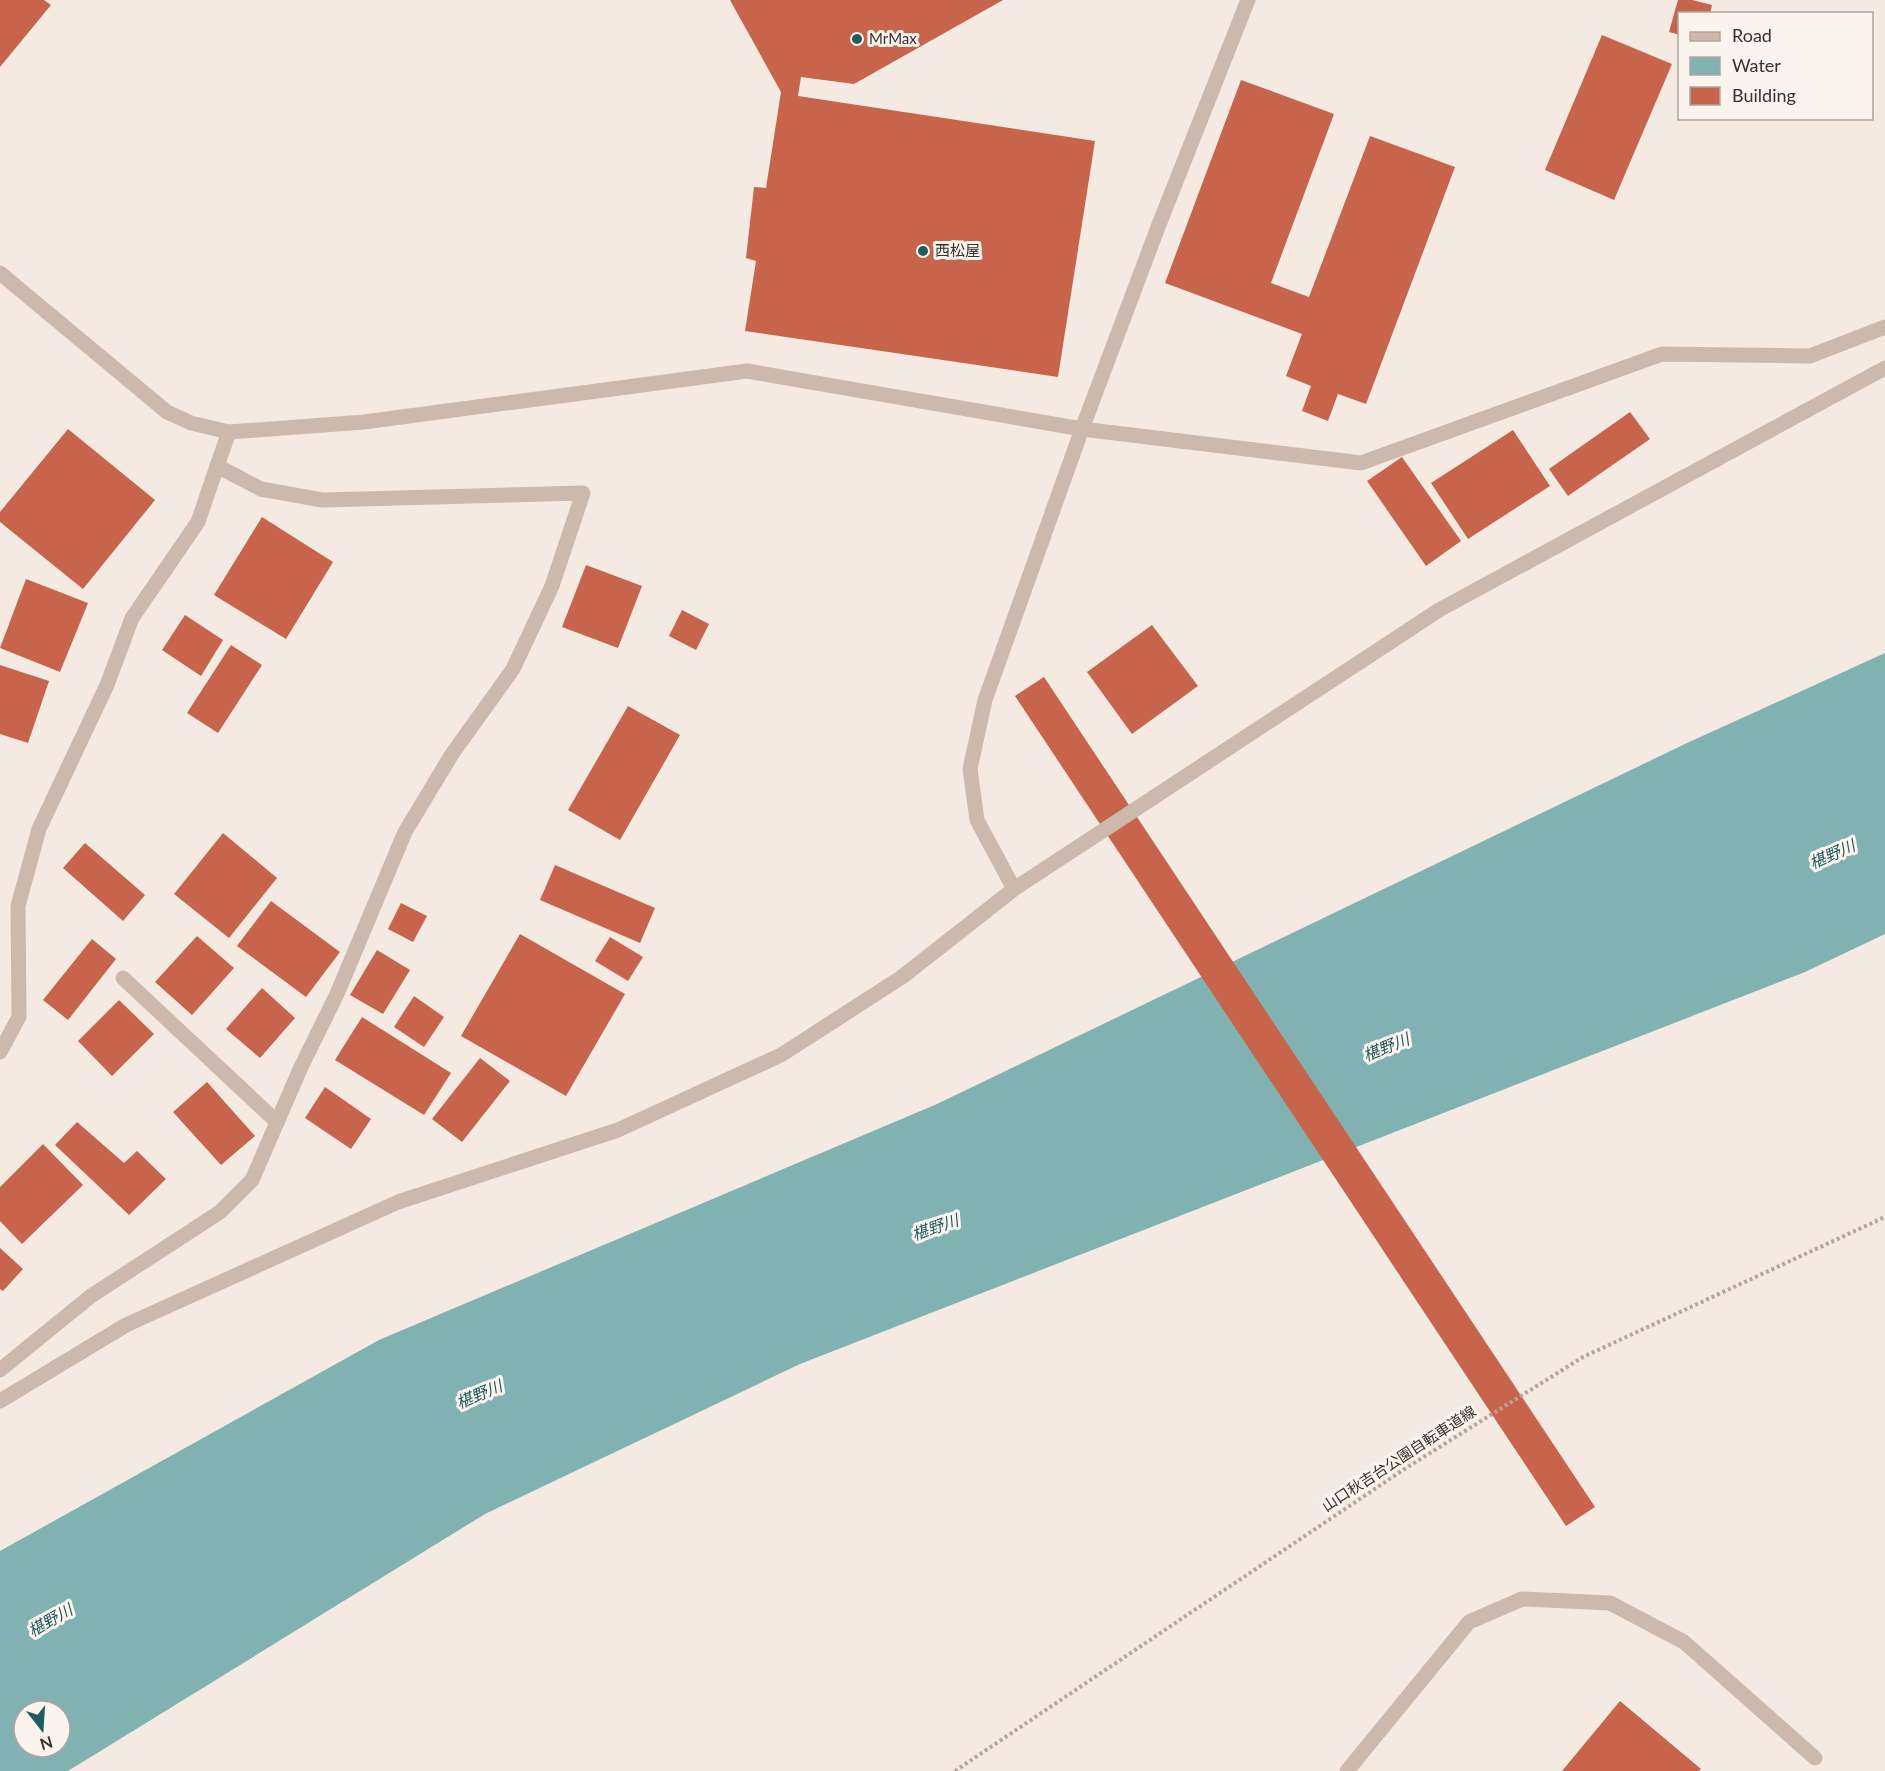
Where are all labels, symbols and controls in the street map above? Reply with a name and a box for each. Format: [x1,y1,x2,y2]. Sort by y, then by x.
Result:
legend [1678,12,1873,120]
text: Road [1732,24,1772,46]
place label: MrMax [869,29,917,47]
marker: MrMax [850,32,864,46]
text: Water [1732,54,1781,76]
text: Building [1732,84,1796,106]
place label: 西松屋 [935,241,980,259]
marker: 西松屋 [916,244,930,258]
water label: 椹野川 [1806,834,1859,872]
water label: 椹野川 [1360,1028,1413,1064]
water label: 椹野川 [909,1209,963,1243]
water label: 椹野川 [453,1375,506,1412]
street label: 山口秋吉台公園自転車道線 [1318,1402,1479,1515]
water label: 椹野川 [24,1598,77,1640]
north arrow [12,1699,72,1759]
text: N [38,1733,55,1755]

